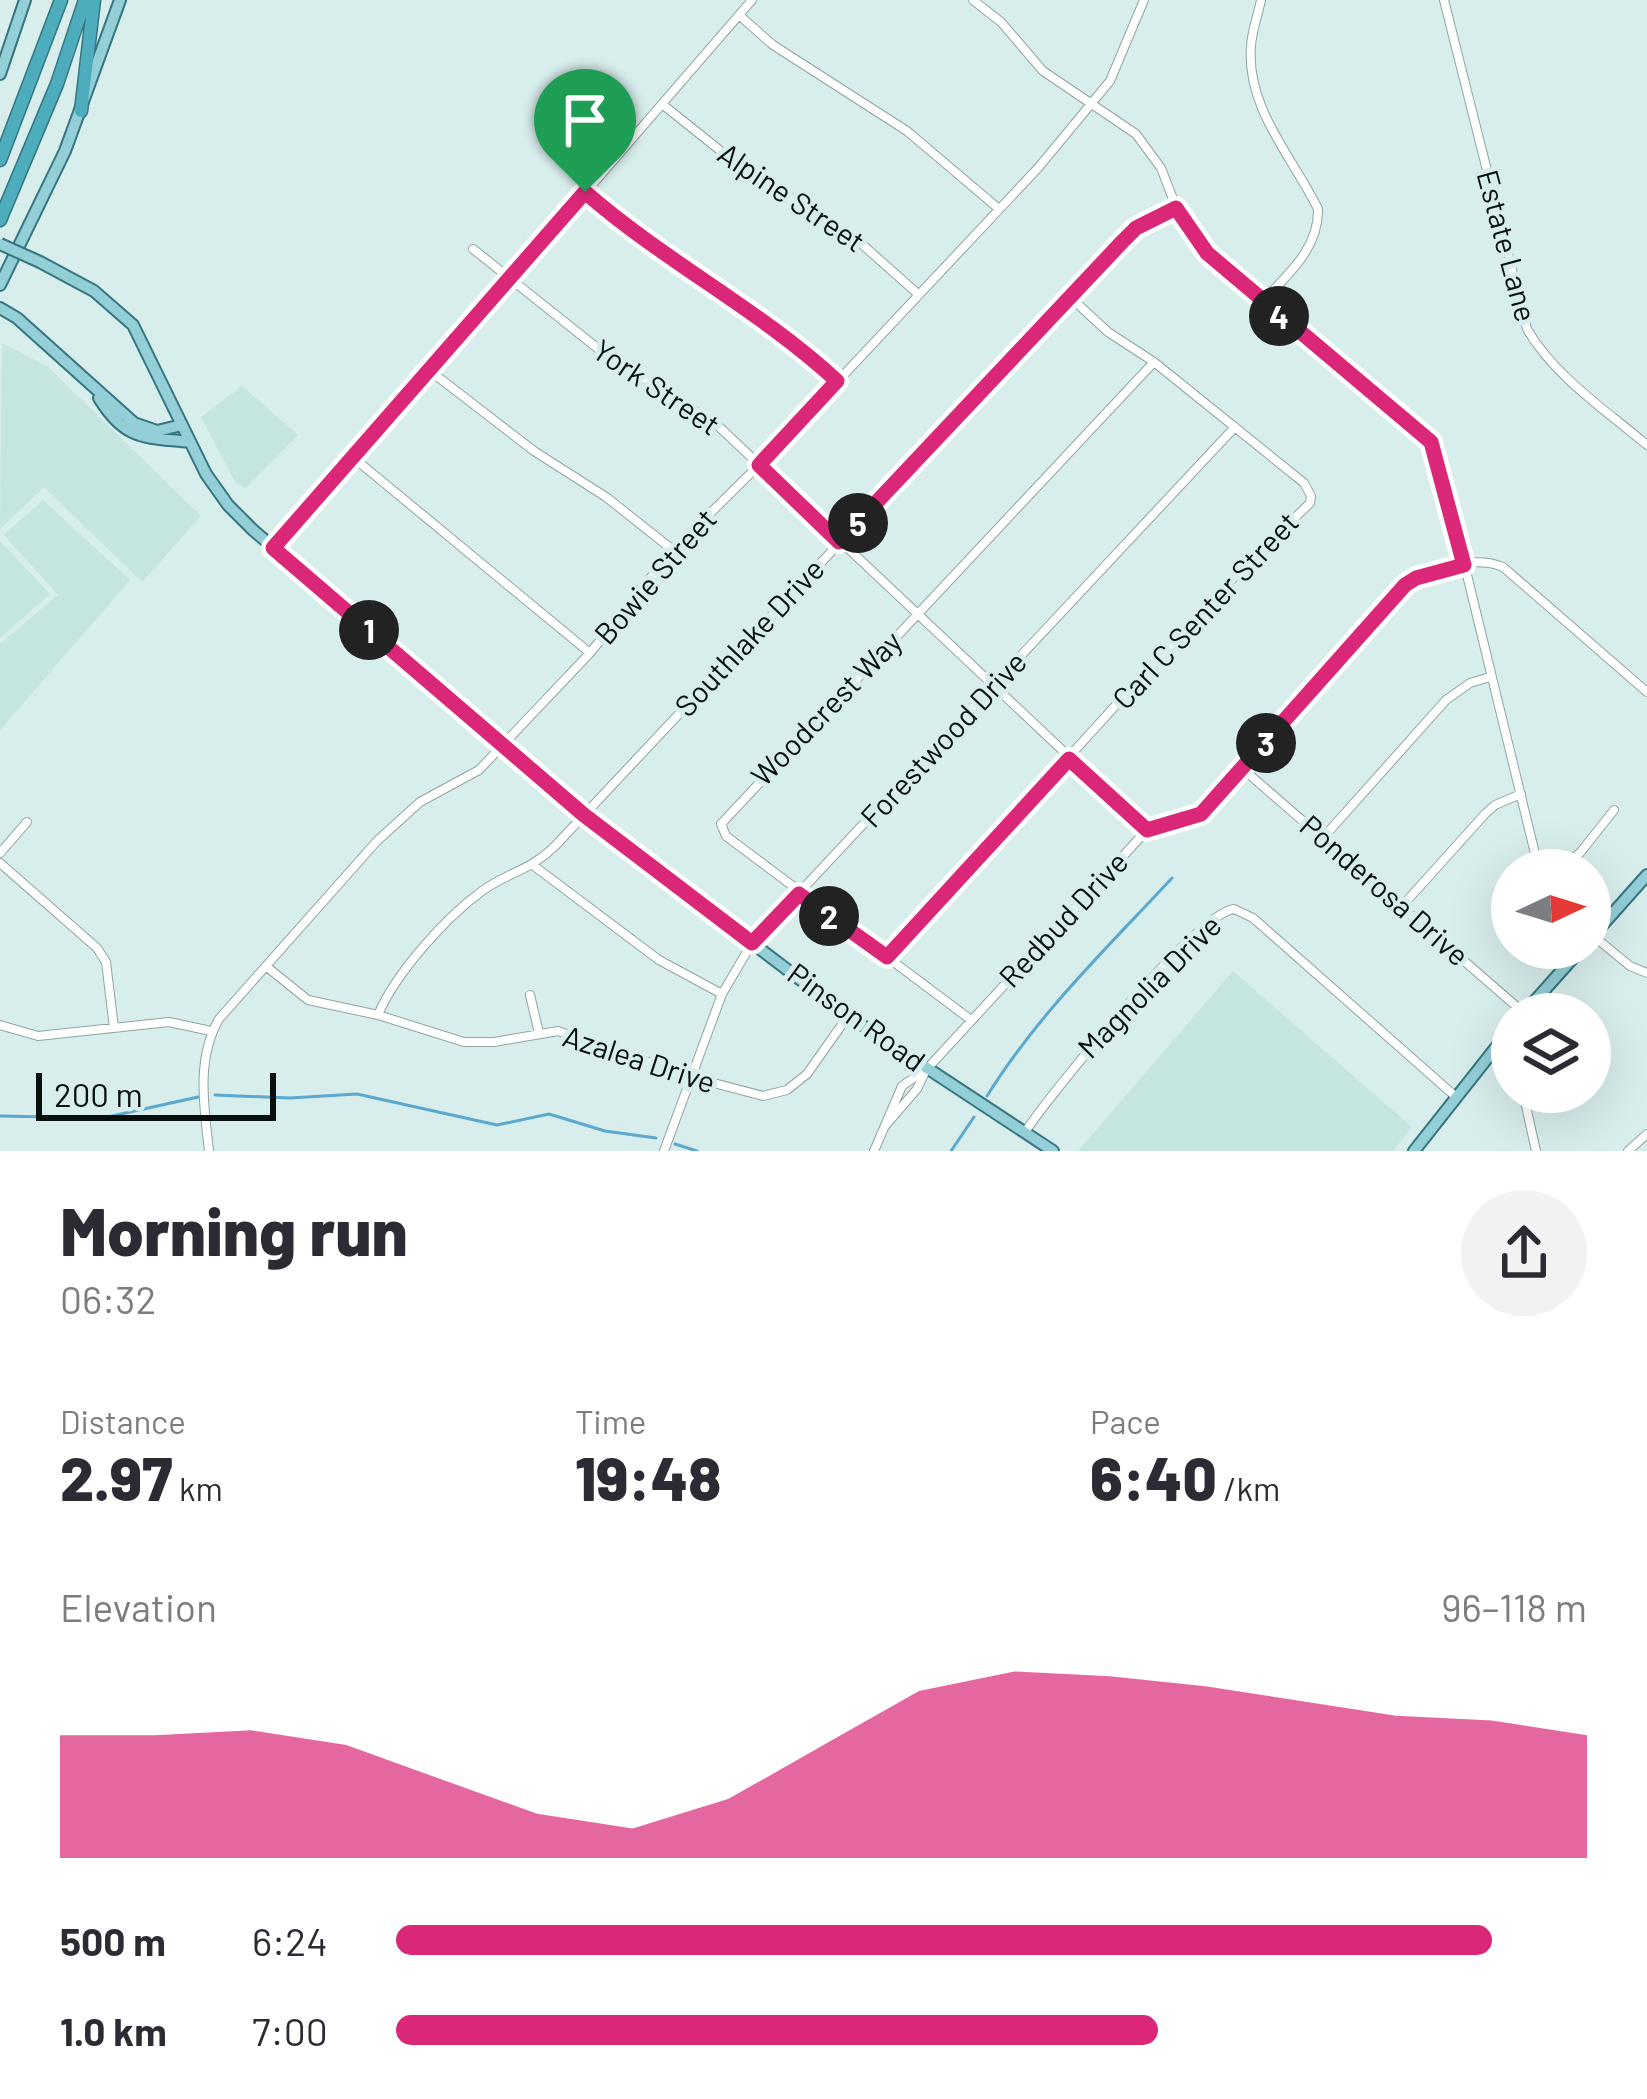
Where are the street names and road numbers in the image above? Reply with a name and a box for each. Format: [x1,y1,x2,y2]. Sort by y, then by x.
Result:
street label: Alpine Street [712,134,872,259]
street label: Estate Lane [1470,166,1545,325]
street label: York Street [587,331,727,442]
street label: Bowie Street [586,501,723,651]
street label: Carl C Senter Street [1104,504,1305,716]
street label: Southlake Drive [666,550,831,723]
street label: Woodcrest Way [743,623,909,792]
street label: Forestwood Drive [852,643,1033,834]
street label: Ponderosa Drive [1294,806,1477,972]
street label: Redbud Drive [991,843,1134,994]
street label: Magnolia Drive [1069,906,1228,1065]
street label: Pinson Road [782,955,933,1078]
street label: Azalea Drive [559,1017,720,1100]

